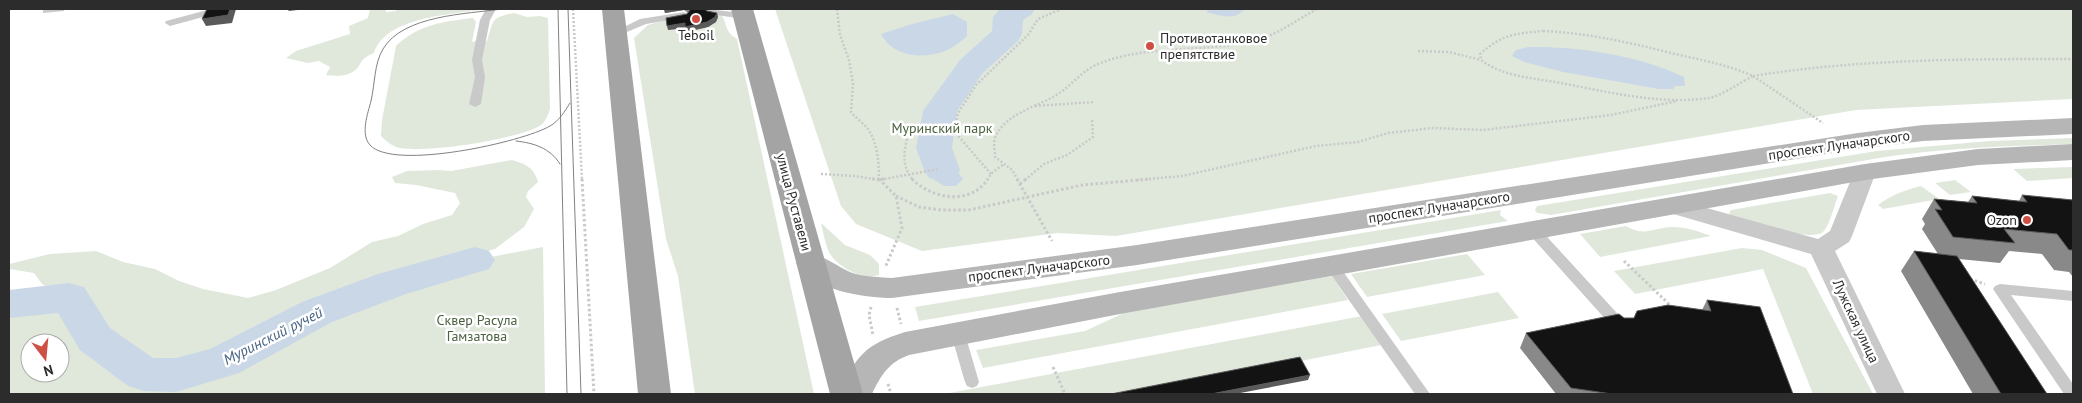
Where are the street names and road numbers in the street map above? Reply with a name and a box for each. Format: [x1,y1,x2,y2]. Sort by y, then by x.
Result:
street label: проспект Луначарского [1767,126,1911,164]
street label: улица Руставели [772,151,816,253]
street label: проспект Луначарского [1367,187,1511,227]
street label: проспект Луначарского [967,250,1111,286]
street label: Лужская улица [1828,275,1883,366]

